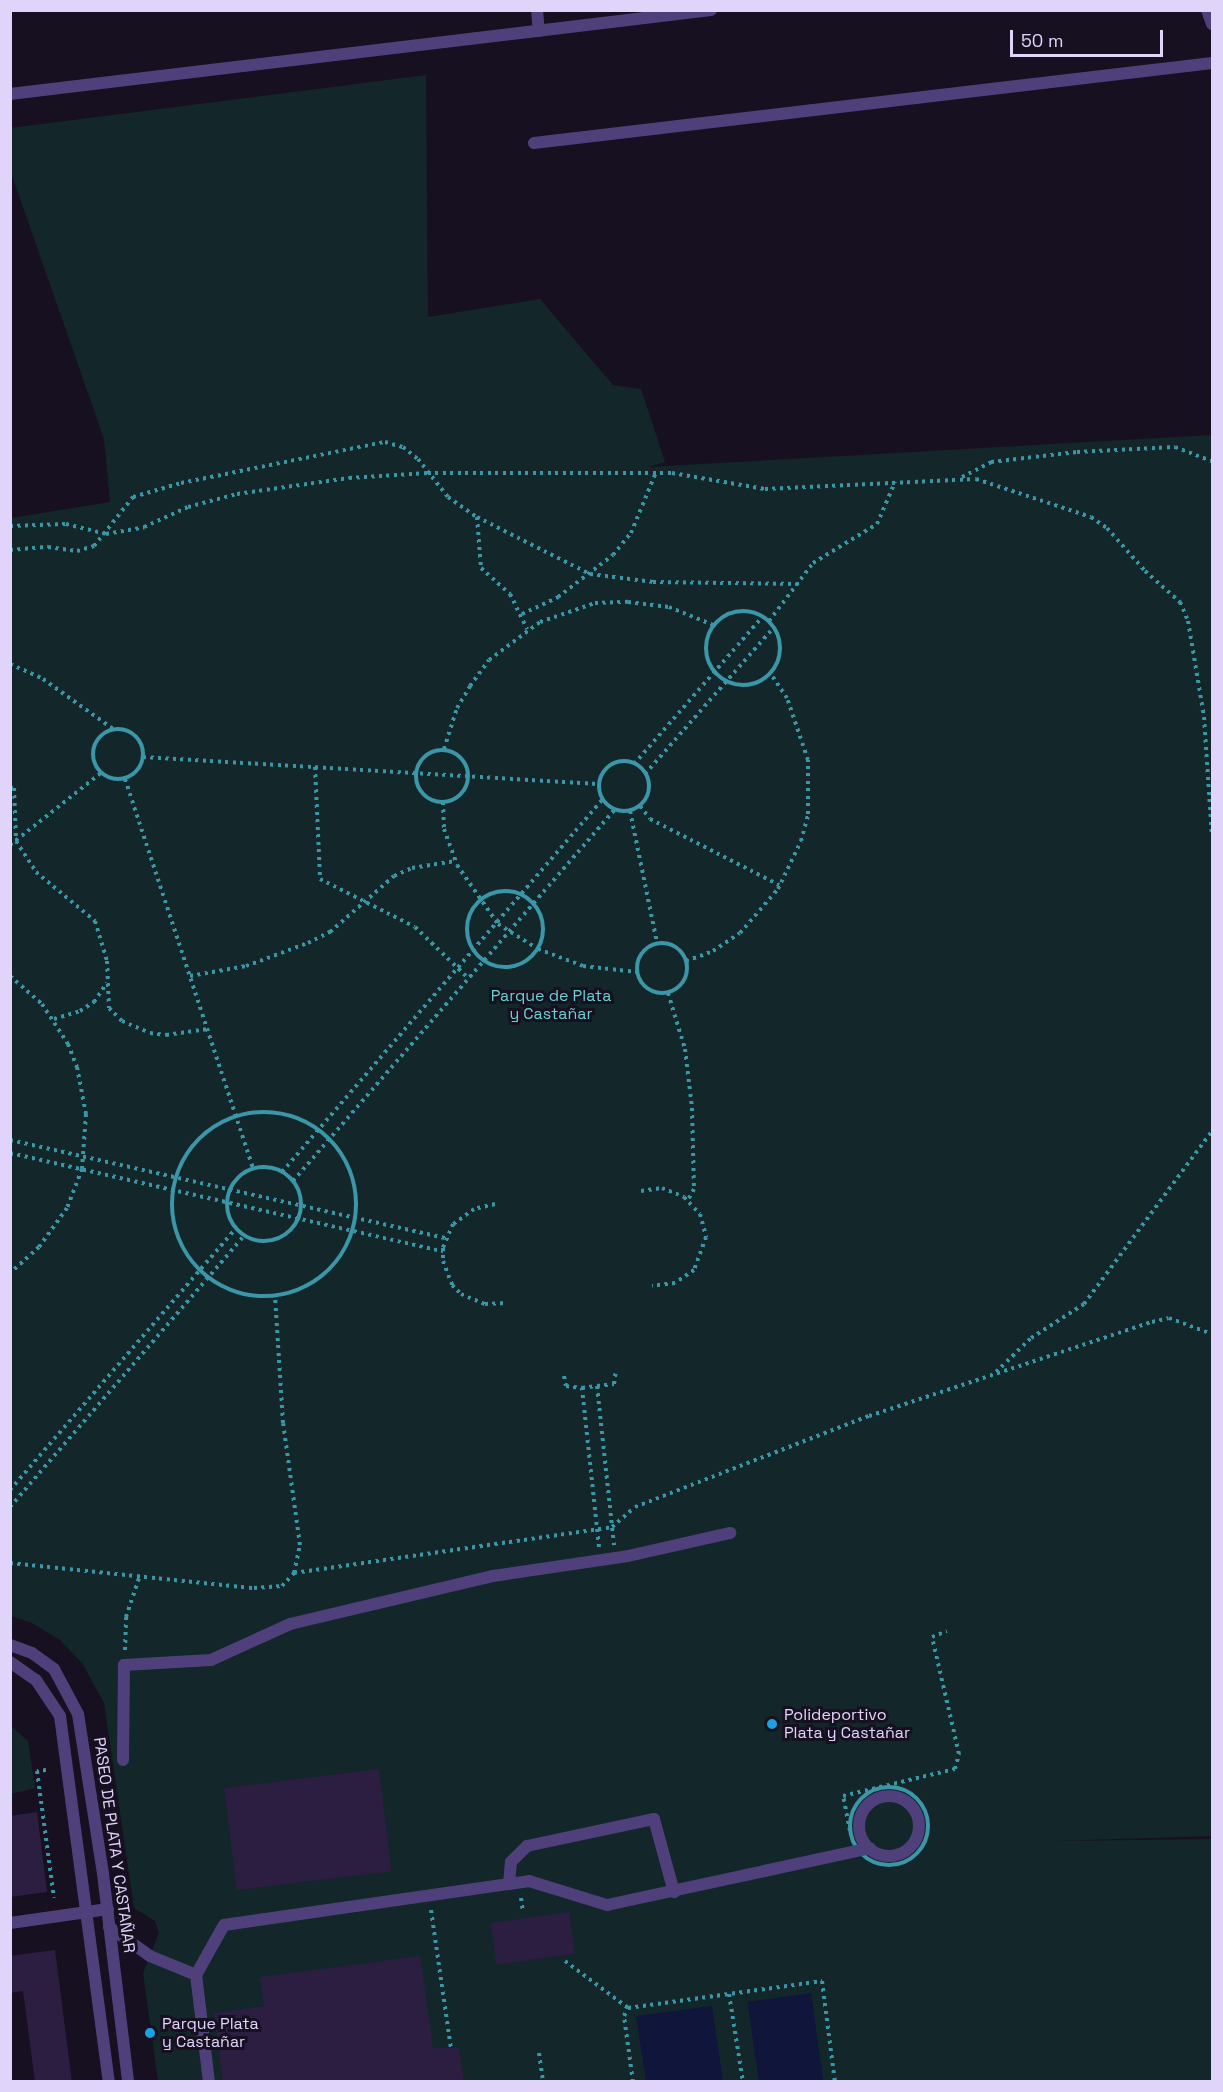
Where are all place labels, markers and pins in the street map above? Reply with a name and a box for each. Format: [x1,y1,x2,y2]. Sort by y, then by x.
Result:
place label: Polideportivo Plata y Castañar [784,1705,910,1743]
marker: Polideportivo Plata y Castañar [765,1717,779,1731]
place label: Parque Plata y Castañar [162,2014,259,2052]
marker: Parque Plata y Castañar [143,2026,157,2040]

